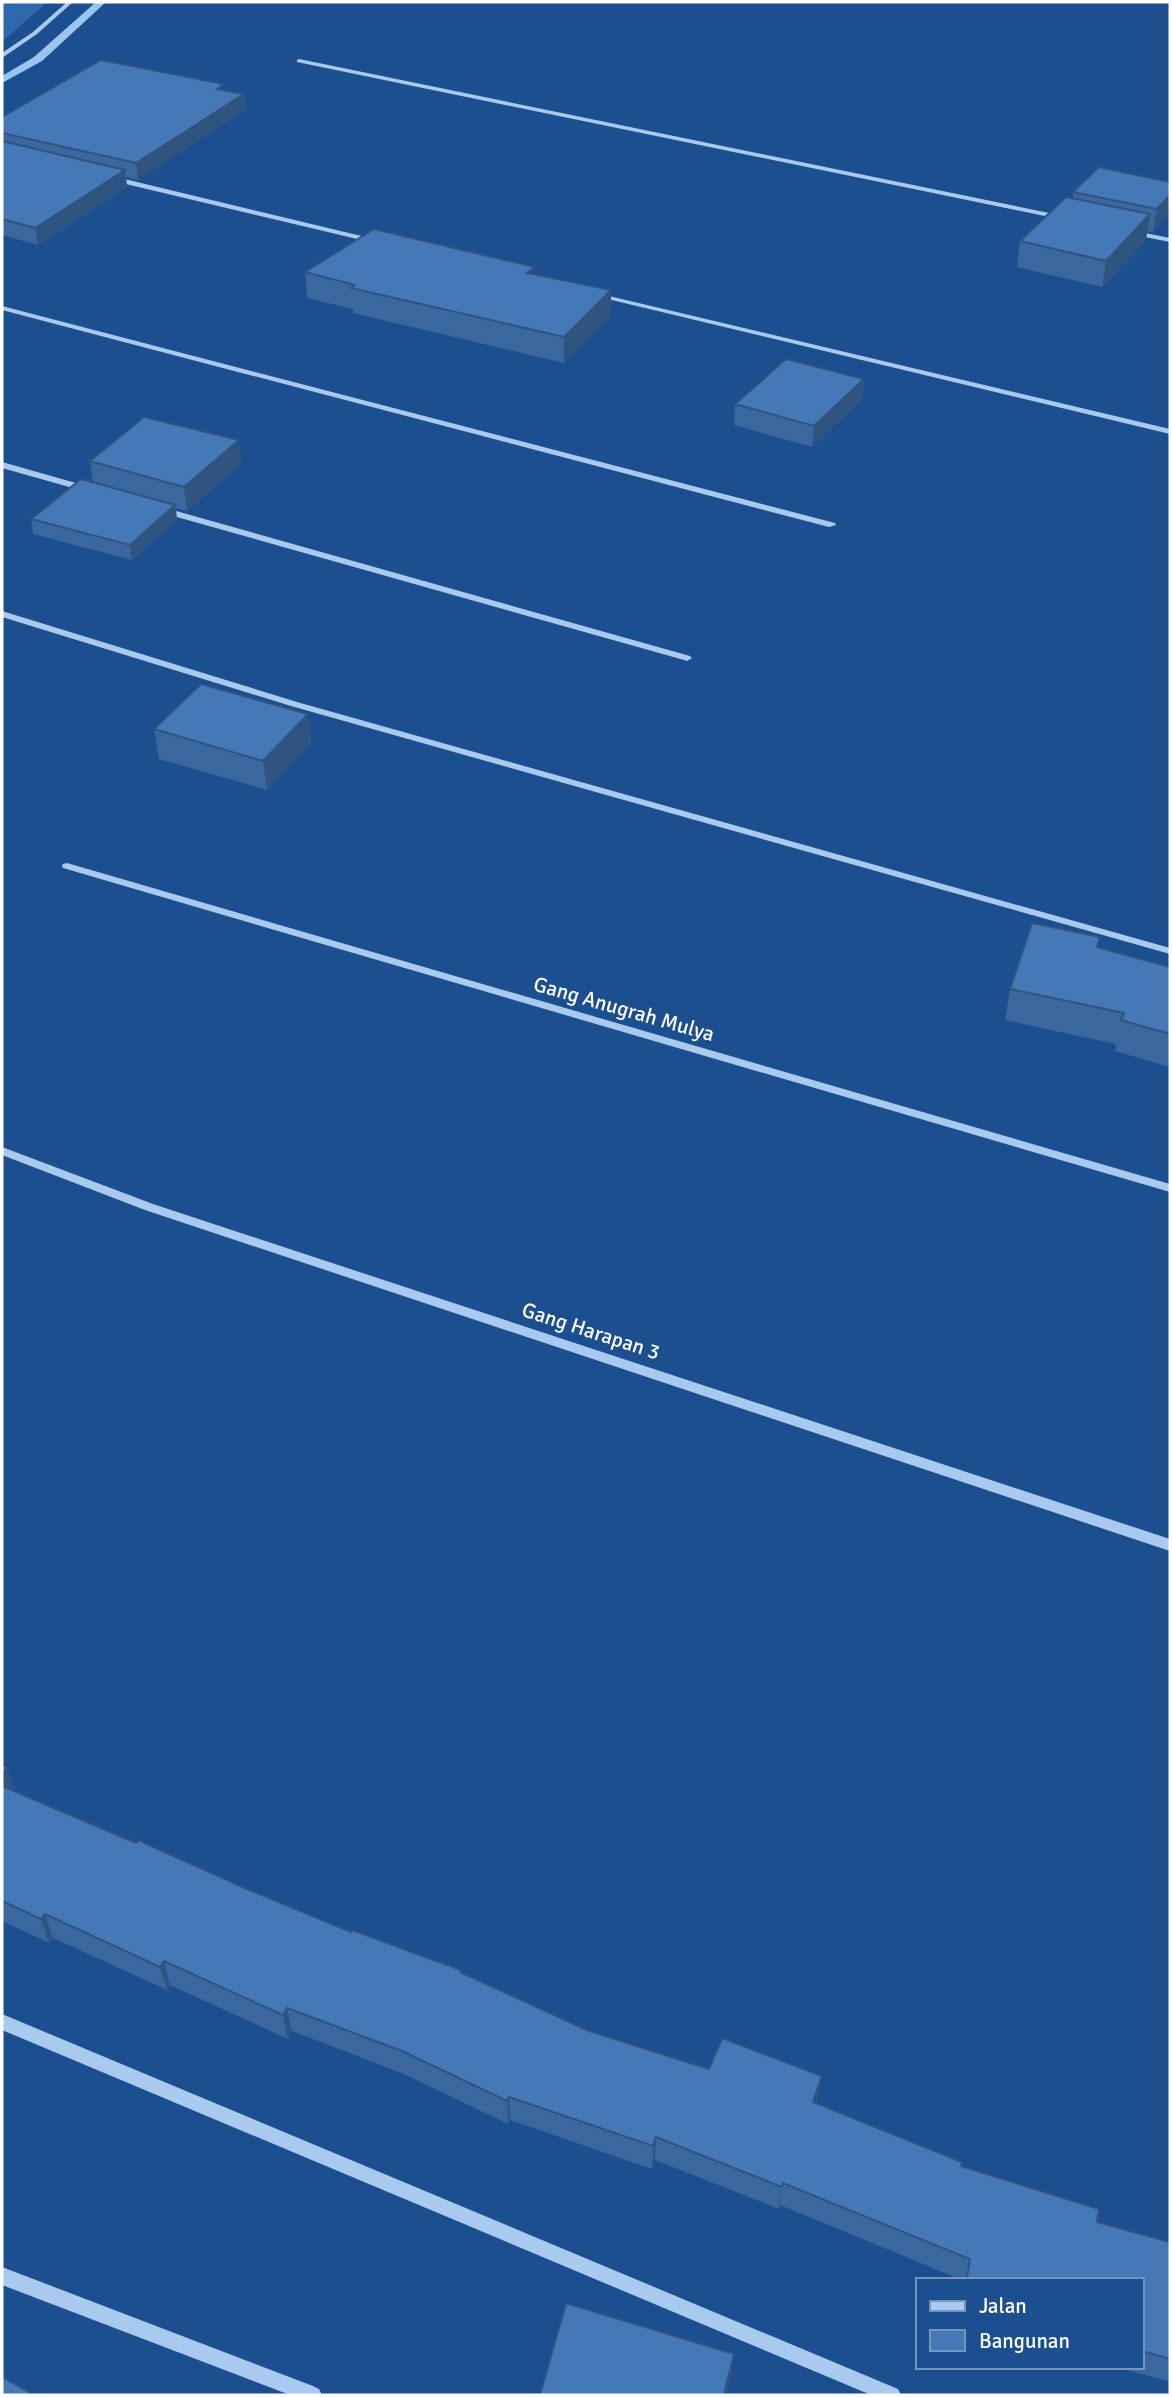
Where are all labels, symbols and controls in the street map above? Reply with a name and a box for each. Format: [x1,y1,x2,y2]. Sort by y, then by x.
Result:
street label: Gang Anugrah Mulya [531,971,717,1047]
street label: Gang Harapan 3 [519,1296,663,1366]
legend [916,2278,1144,2369]
text: Jalan [979,2293,1027,2319]
text: Bangunan [979,2328,1070,2354]

